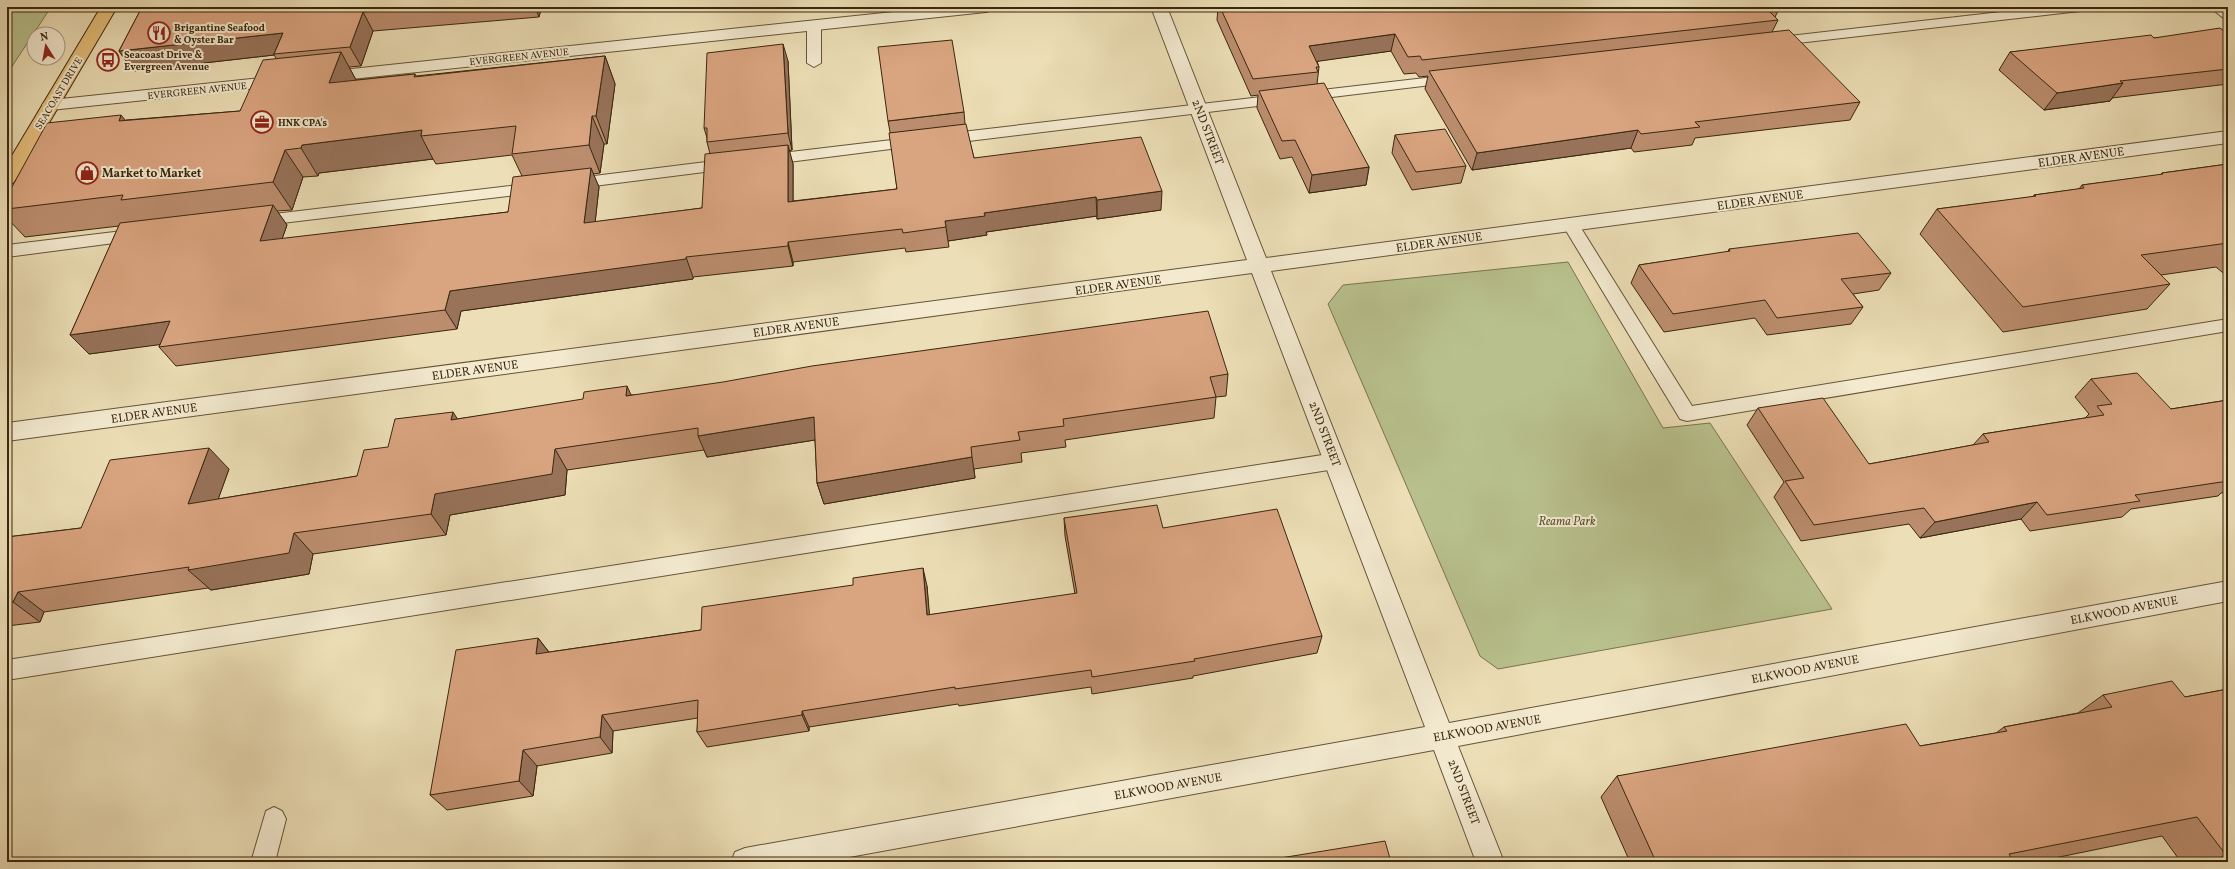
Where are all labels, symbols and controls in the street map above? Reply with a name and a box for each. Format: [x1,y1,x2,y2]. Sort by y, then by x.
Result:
restaurant icon: Brigantine Seafood & Oyster Bar [146,20,172,46]
place label: Brigantine Seafood & Oyster Bar [174,21,265,47]
north arrow [26,26,66,66]
text: N [39,30,50,46]
street label: EVERGREEN AVENUE [469,45,569,69]
bus stop icon: Seacoast Drive & Evergreen Avenue [95,47,121,73]
place label: Seacoast Drive & Evergreen Avenue [124,48,209,74]
street label: SEACOAST DRIVE [32,55,86,132]
street label: EVERGREEN AVENUE [147,79,247,103]
street label: 2ND STREET [1187,97,1227,167]
office icon: HNK CPA's [249,109,275,135]
place label: HNK CPA's [278,116,328,130]
street label: ELDER AVENUE [2037,144,2125,172]
shop icon: Market to Market [74,160,100,186]
place label: Market to Market [102,166,202,182]
street label: ELDER AVENUE [1716,187,1804,215]
street label: ELDER AVENUE [1395,229,1483,257]
street label: ELDER AVENUE [1074,272,1162,300]
street label: ELDER AVENUE [752,314,840,342]
street label: ELDER AVENUE [431,357,519,385]
street label: 2ND STREET [1304,399,1344,469]
street label: ELDER AVENUE [110,400,198,428]
park label: Reama Park [1538,514,1596,530]
street label: ELKWOOD AVENUE [2069,593,2179,629]
street label: ELKWOOD AVENUE [1750,652,1860,688]
street label: ELKWOOD AVENUE [1432,712,1542,746]
street label: 2ND STREET [1443,757,1483,827]
street label: ELKWOOD AVENUE [1113,770,1223,804]

